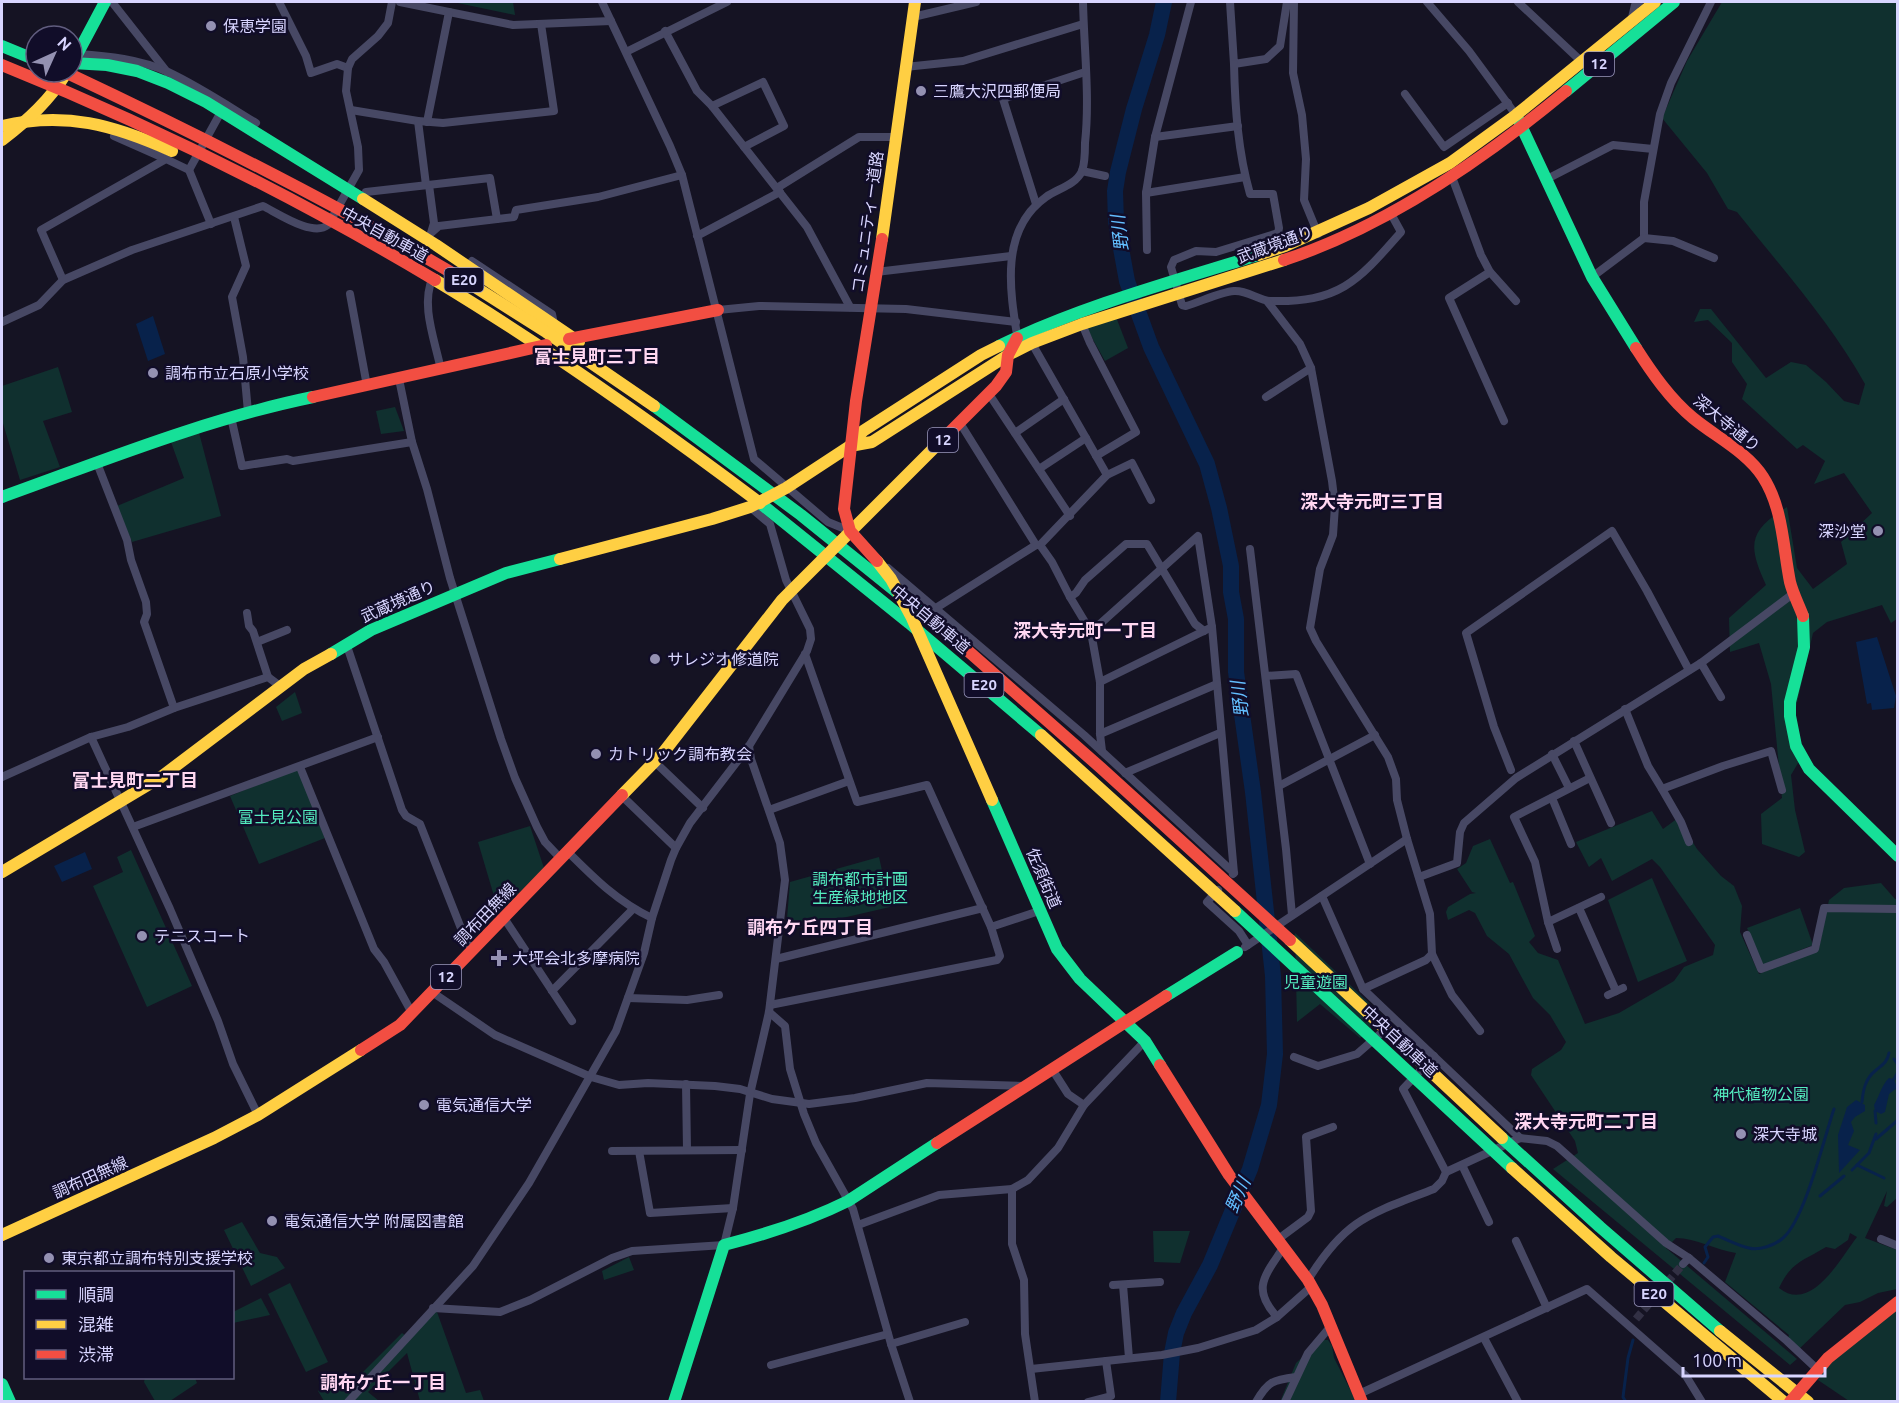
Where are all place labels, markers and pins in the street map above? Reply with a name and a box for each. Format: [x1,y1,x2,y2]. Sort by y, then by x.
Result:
place label: 保恵学園 [223,17,287,35]
marker: 保恵学園 [204,19,218,33]
place label: 三鷹大沢四郵便局 [933,82,1061,100]
marker: 三鷹大沢四郵便局 [914,84,928,98]
place label: 調布市立石原小学校 [165,364,309,382]
marker: 調布市立石原小学校 [146,366,160,380]
place label: 深沙堂 [1818,522,1866,540]
marker: 深沙堂 [1871,524,1885,538]
place label: サレジオ修道院 [667,650,779,668]
marker: サレジオ修道院 [648,652,662,666]
place label: カトリック調布教会 [608,745,752,763]
marker: カトリック調布教会 [589,747,603,761]
place label: テニスコート [154,927,250,945]
marker: テニスコート [135,929,149,943]
marker: 大坪会北多摩病院 [490,949,508,967]
place label: 大坪会北多摩病院 [512,949,640,967]
place label: 電気通信大学 [436,1096,532,1114]
marker: 電気通信大学 [417,1098,431,1112]
place label: 深大寺城 [1753,1125,1817,1143]
marker: 深大寺城 [1734,1127,1748,1141]
place label: 電気通信大学 附属図書館 [284,1212,464,1230]
marker: 電気通信大学 附属図書館 [265,1214,279,1228]
place label: 東京都立調布特別支援学校 [61,1249,253,1267]
marker: 東京都立調布特別支援学校 [42,1251,56,1265]

